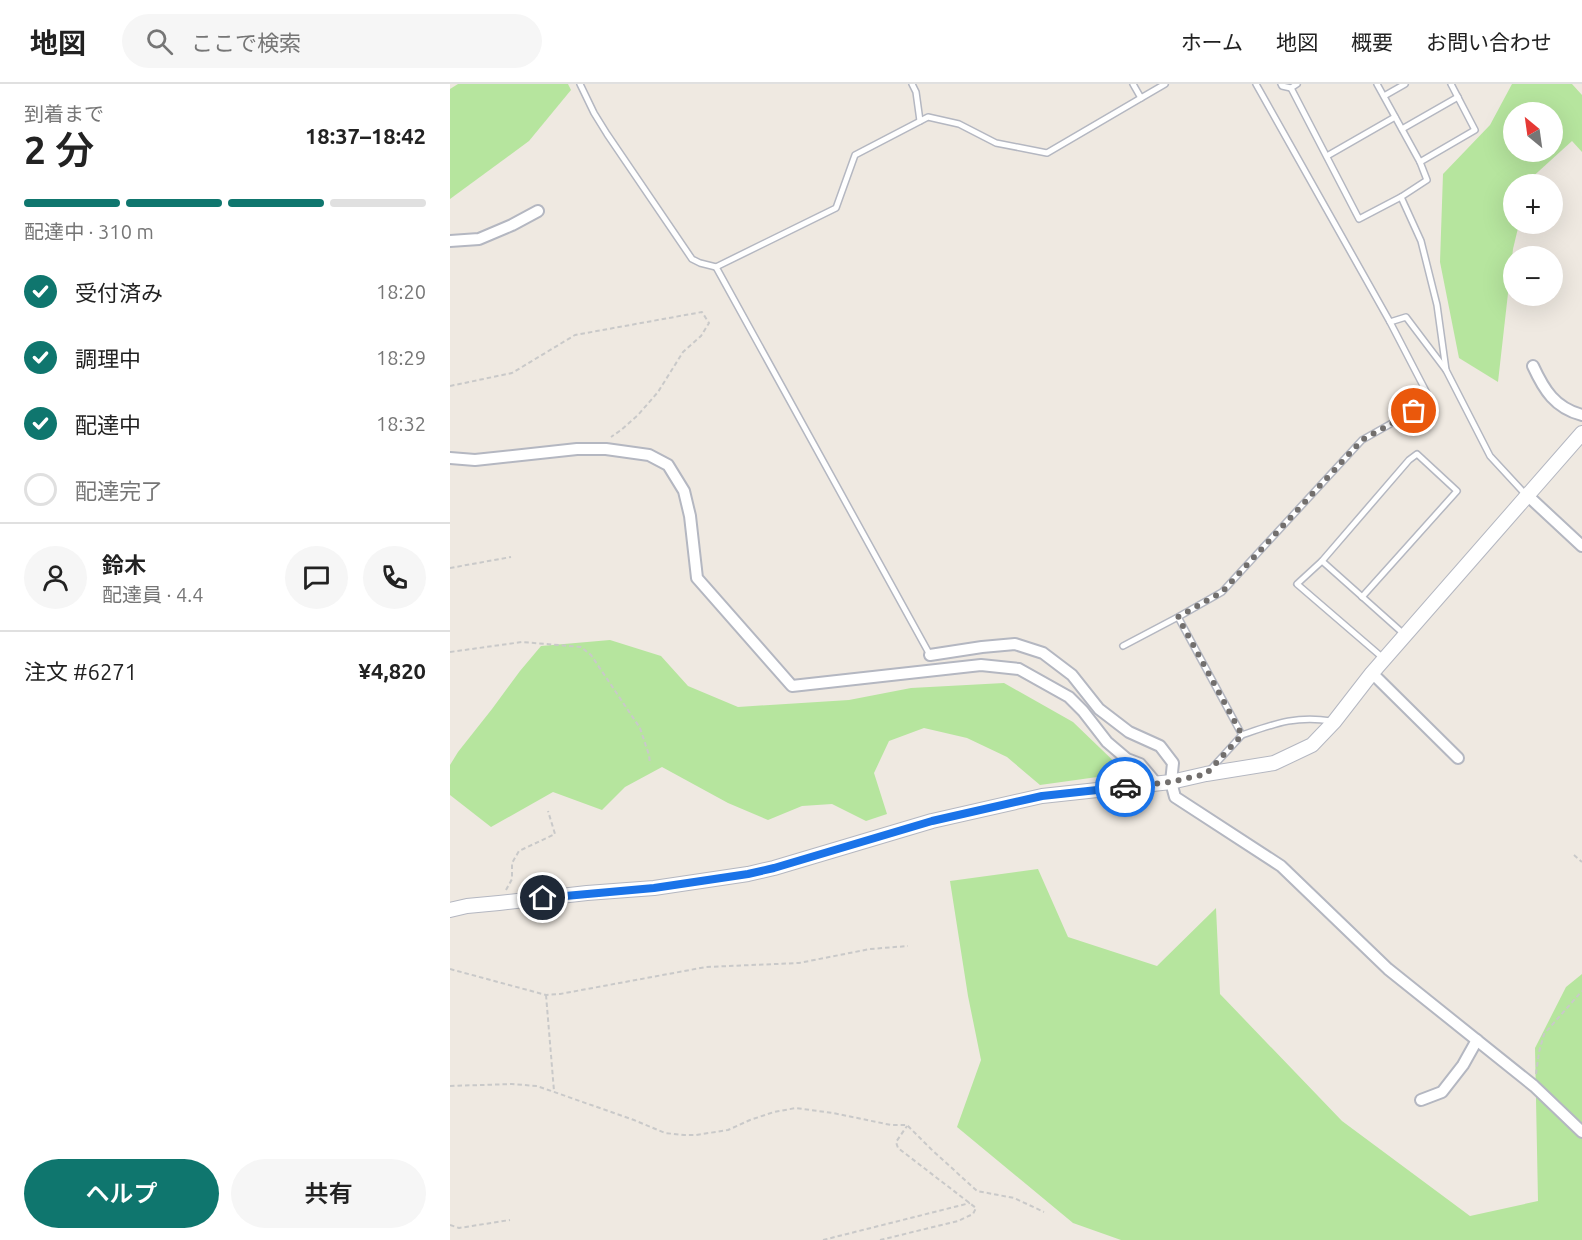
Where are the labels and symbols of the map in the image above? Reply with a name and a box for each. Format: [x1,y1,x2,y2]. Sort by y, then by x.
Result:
north arrow [1503,102,1563,162]
pin [1388,385,1439,436]
courier [1095,757,1155,817]
pin [517,872,568,923]

